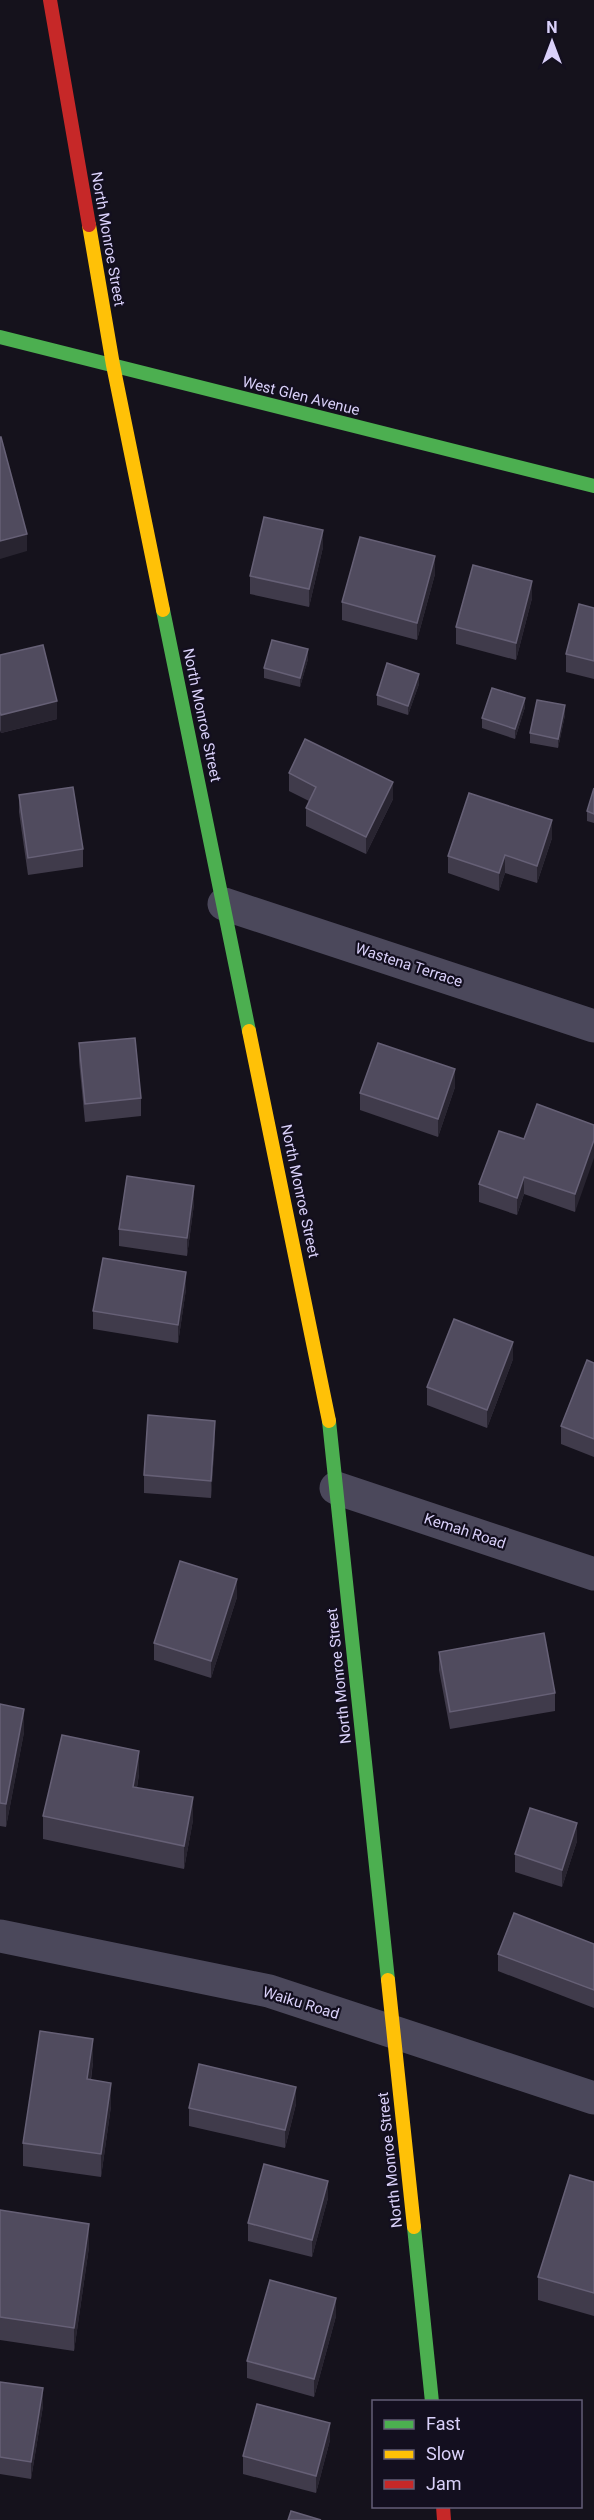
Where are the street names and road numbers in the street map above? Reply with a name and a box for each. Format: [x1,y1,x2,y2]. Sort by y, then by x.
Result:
street label: North Monroe Street [87,170,129,308]
street label: West Glen Avenue [240,373,362,419]
street label: North Monroe Street [179,646,225,784]
street label: Wastena Terrace [353,939,465,991]
street label: North Monroe Street [277,1122,323,1260]
street label: Kemah Road [422,1509,508,1553]
street label: North Monroe Street [323,1607,355,1745]
street label: Waiku Road [261,1983,341,2023]
street label: North Monroe Street [374,2091,406,2229]

